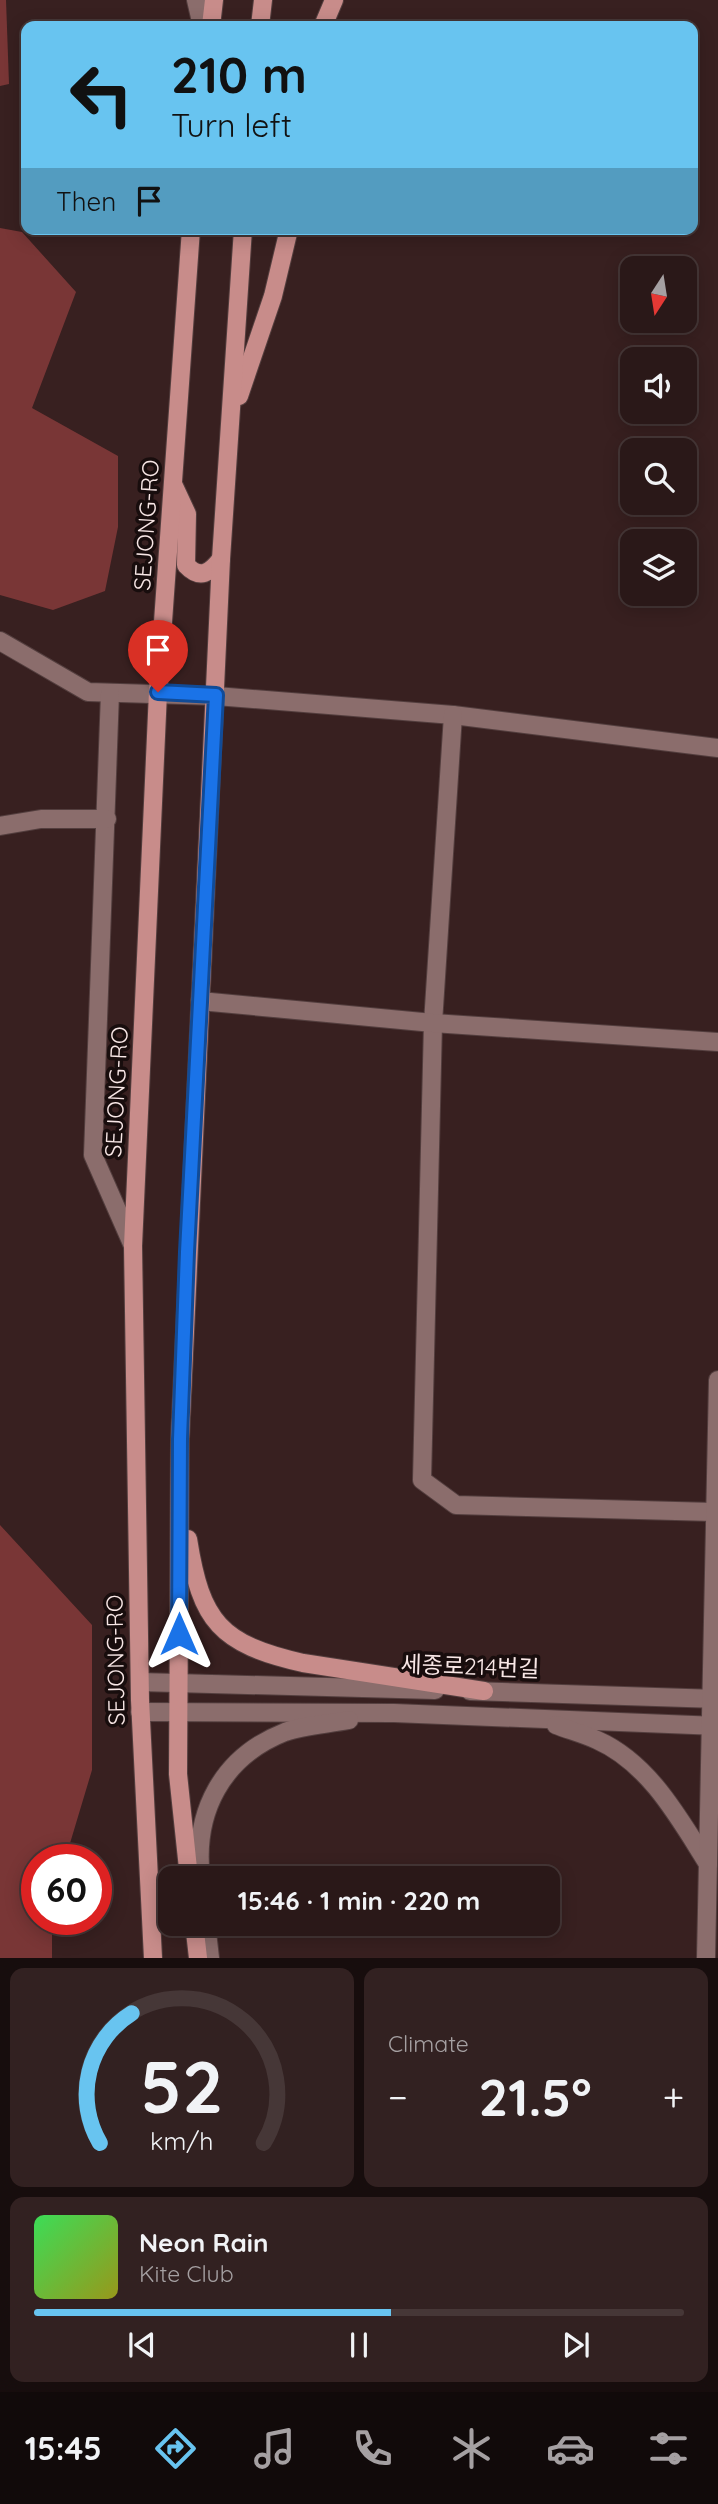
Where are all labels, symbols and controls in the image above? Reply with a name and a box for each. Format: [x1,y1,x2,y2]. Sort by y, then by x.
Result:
text: 210 m [171,44,307,105]
icon: left [56,49,147,140]
text: Turn left [171,105,292,145]
icon: arrive [130,182,168,220]
text: Then [56,185,116,218]
north arrow [620,256,696,332]
map controls [620,256,697,606]
button: sound [620,347,697,424]
button: search [620,438,697,515]
street label: SEJONG-RO [127,459,165,591]
button: layers [620,529,697,606]
pin [128,620,188,692]
icon: arrive [139,631,177,669]
street label: SEJONG-RO [98,1026,134,1158]
street label: SEJONG-RO [99,1594,131,1726]
position arrow [142,1597,216,1671]
street label: 세종로214번길 [400,1649,540,1683]
speed limit sign: 60 [21,1844,112,1935]
text: 15:46 · 1 min · 220 m [238,1884,480,1917]
text: Climate [388,2029,469,2058]
text: 52 [140,2041,224,2132]
text: 21.5° [479,2064,592,2129]
text: − [388,2073,408,2121]
text: + [663,2073,684,2121]
text: km/h [150,2125,214,2156]
text: Neon Rain [139,2226,268,2259]
text: Kite Club [139,2259,234,2288]
icon: previous [123,2326,161,2364]
icon: pause [340,2326,378,2364]
icon: next [557,2326,595,2364]
icon: directions [151,2424,200,2473]
icon: music [250,2424,299,2473]
icon: phone [348,2424,397,2473]
icon: climate [447,2424,496,2473]
icon: car [546,2424,595,2473]
icon: filters [644,2424,693,2473]
text: 15:45 [25,2428,102,2468]

